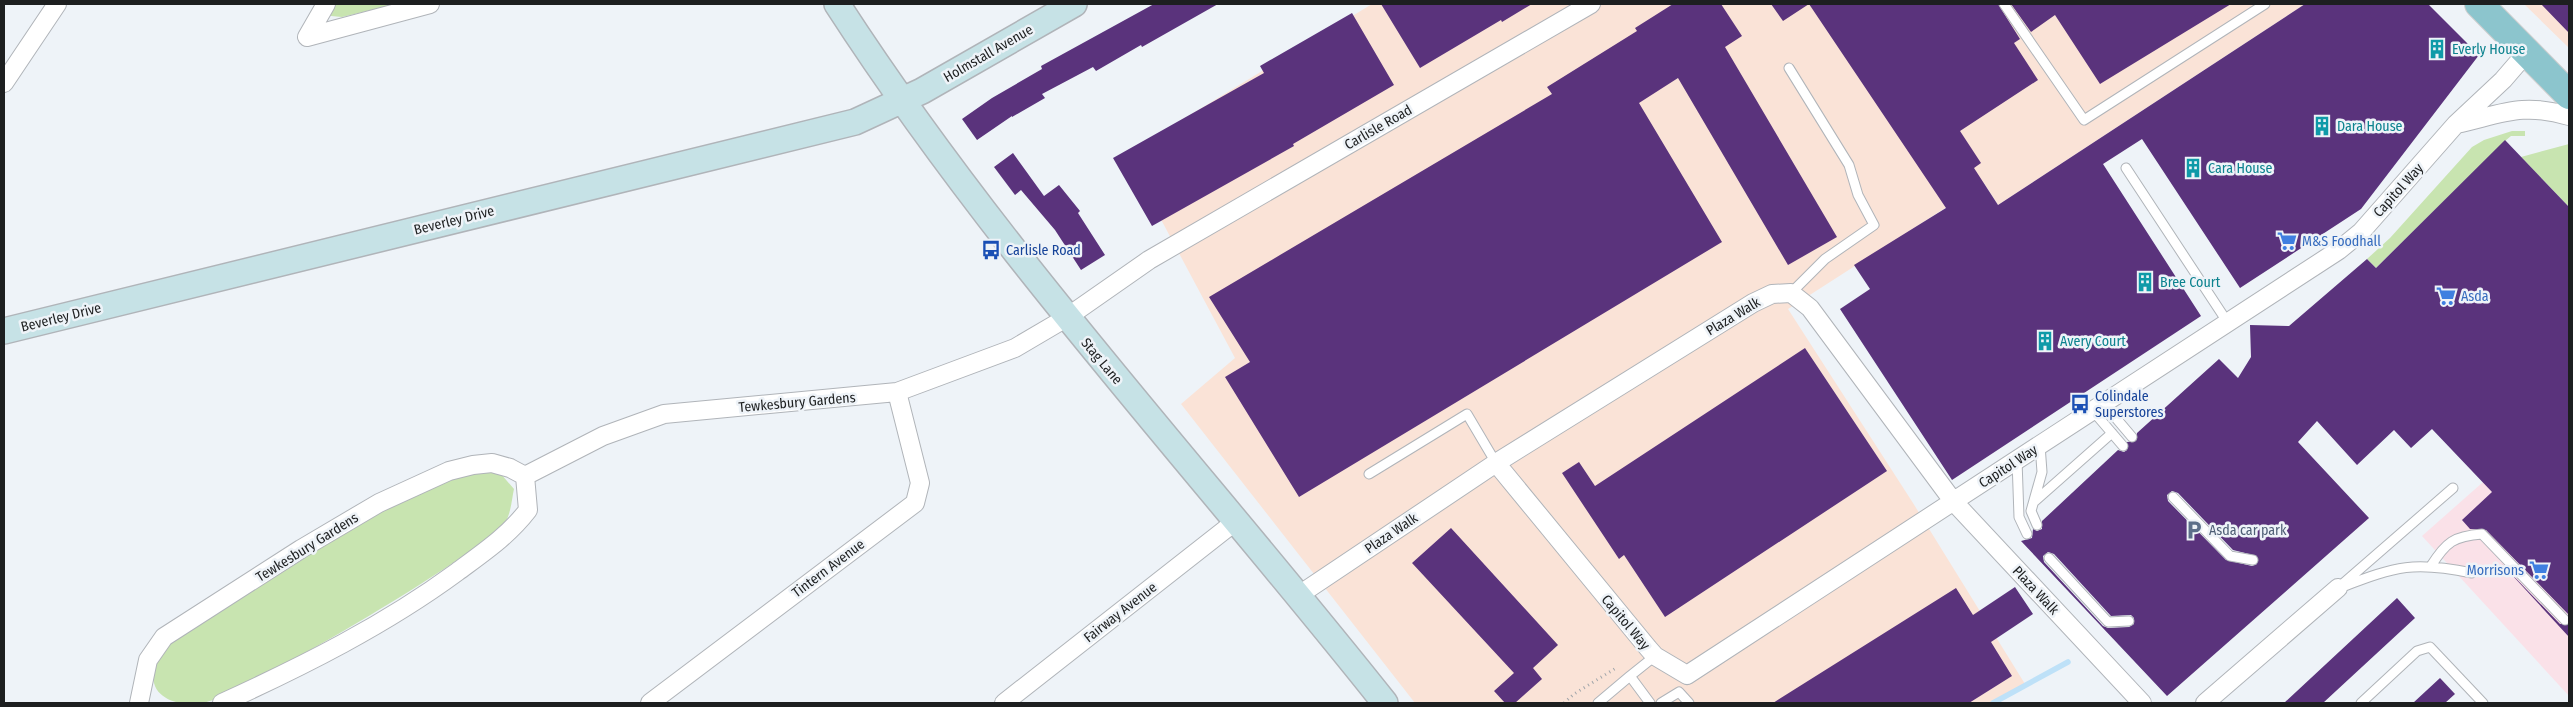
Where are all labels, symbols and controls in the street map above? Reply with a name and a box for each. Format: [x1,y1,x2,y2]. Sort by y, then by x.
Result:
street label: Holmstall Avenue [941,21,1036,86]
building icon: Everly House [2426,38,2448,60]
place label: Everly House [2452,41,2525,58]
street label: Carlisle Road [1342,101,1415,153]
building icon: Dara House [2311,115,2333,137]
place label: Dara House [2337,118,2403,135]
building icon: Cara House [2182,157,2204,179]
street label: Capitol Way [2370,159,2427,221]
place label: Cara House [2208,160,2273,177]
street label: Beverley Drive [412,202,496,239]
supermarket icon: M&S Foodhall [2276,230,2298,252]
place label: M&S Foodhall [2302,233,2381,250]
bus stop icon: Carlisle Road [980,239,1002,261]
place label: Carlisle Road [1006,242,1081,259]
building icon: Bree Court [2134,271,2156,293]
place label: Bree Court [2160,274,2221,291]
supermarket icon: Asda [2435,285,2457,307]
place label: Asda [2461,288,2489,305]
street label: Plaza Walk [1703,293,1764,339]
street label: Beverley Drive [19,299,103,336]
building icon: Avery Court [2034,330,2056,352]
place label: Avery Court [2060,333,2126,350]
street label: Stag Lane [1077,335,1126,388]
place label: Colindale Superstores [2095,388,2163,421]
street label: Tewkesbury Gardens [738,389,856,416]
bus stop icon: Colindale Superstores [2069,393,2091,415]
street label: Capitol Way [1976,441,2041,492]
street label: Tewkesbury Gardens [253,509,362,586]
street label: Plaza Walk [1362,509,1421,557]
parking icon: Asda car park [2183,519,2205,541]
place label: Asda car park [2209,522,2287,539]
street label: Tintern Avenue [789,536,868,601]
supermarket icon: Morrisons [2528,559,2550,581]
place label: Morrisons [2467,562,2524,579]
street label: Plaza Walk [2009,563,2063,618]
street label: Fairway Avenue [1080,579,1160,646]
street label: Capitol Way [1598,591,1654,654]

